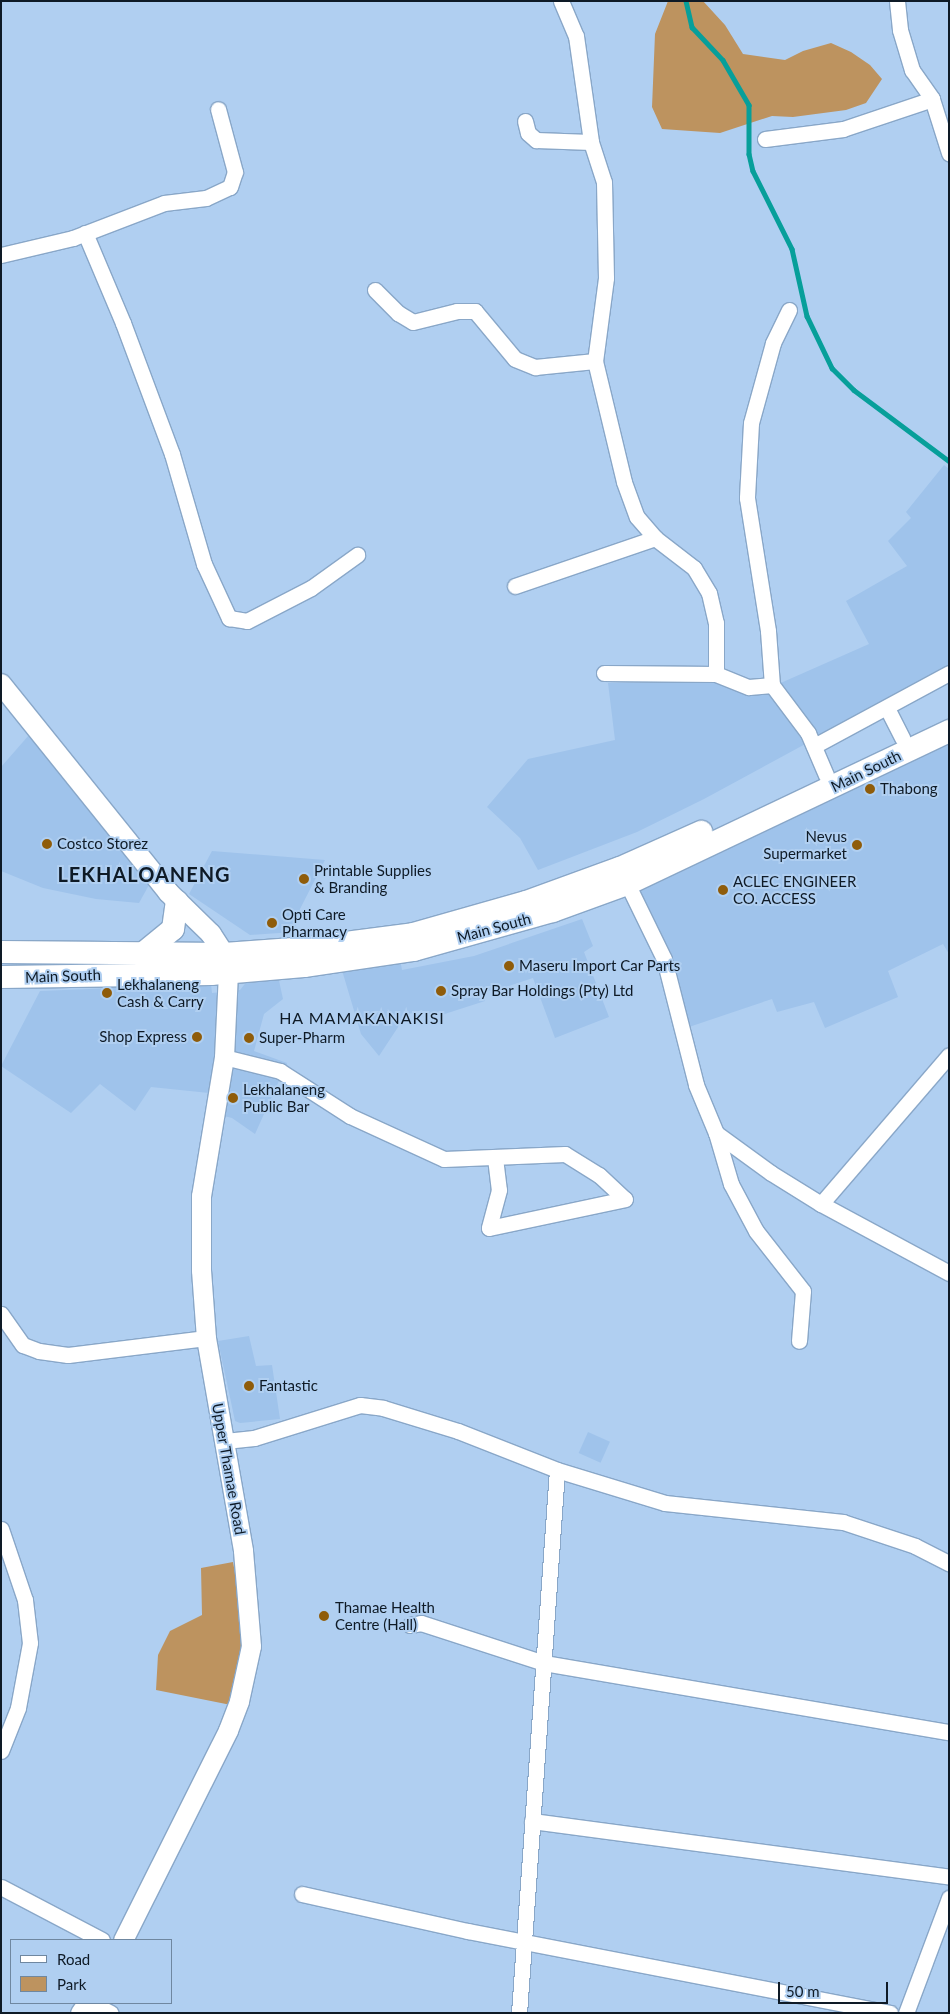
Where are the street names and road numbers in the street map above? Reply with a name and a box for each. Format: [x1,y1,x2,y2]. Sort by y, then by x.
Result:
street label: Main South [828,746,904,796]
street label: Main South [455,910,533,946]
street label: Main South [25,966,101,986]
street label: Upper Thamae Road [208,1401,250,1537]

